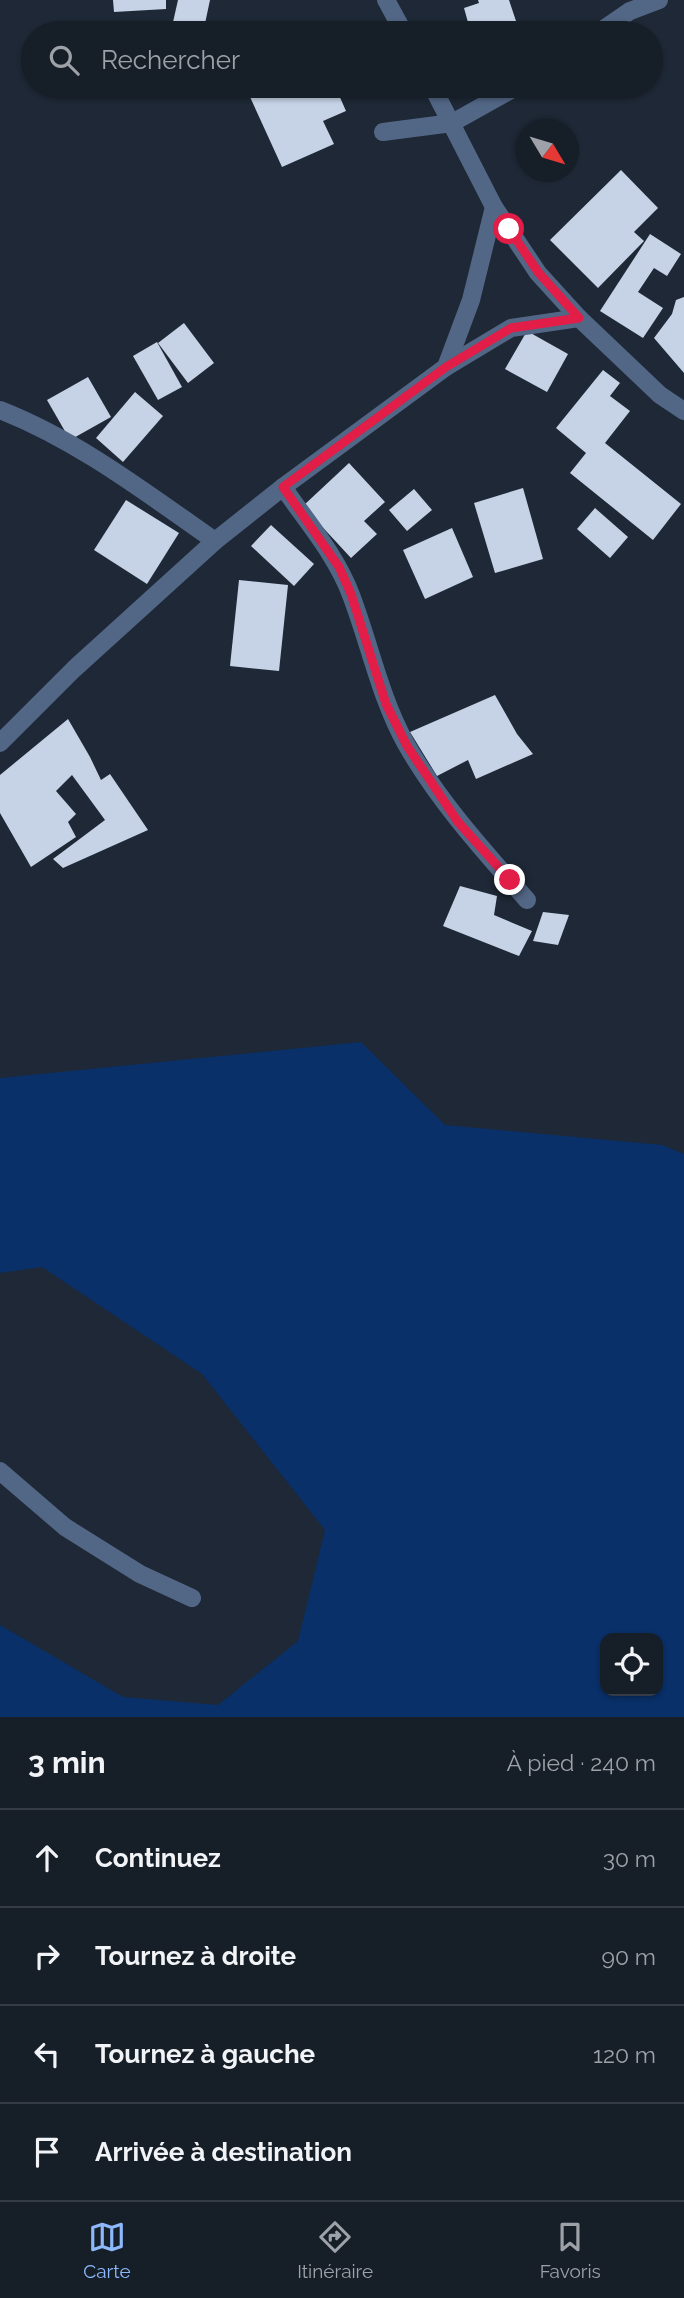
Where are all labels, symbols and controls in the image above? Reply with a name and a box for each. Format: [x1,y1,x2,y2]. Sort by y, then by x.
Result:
search box [21,21,663,98]
icon: search [45,41,83,79]
text: Rechercher [101,45,240,75]
north arrow [516,119,579,182]
route start [493,213,524,244]
route end [494,864,525,895]
map controls [600,1633,663,1696]
button: locate [600,1633,663,1696]
text: 3 min [28,1745,106,1780]
text: À pied · 240 m [507,1749,656,1776]
icon: ahead [28,1839,66,1877]
text: Continuez [95,1843,221,1873]
text: 30 m [603,1845,656,1872]
icon: right [28,1937,66,1975]
text: Tournez à droite [95,1941,296,1971]
text: 90 m [601,1943,656,1970]
icon: left [28,2035,66,2073]
text: Tournez à gauche [95,2039,315,2069]
text: 120 m [593,2041,656,2068]
icon: arrive [28,2133,66,2171]
text: Arrivée à destination [95,2137,352,2167]
tab: Carte [83,2218,131,2282]
tab: Itinéraire [297,2218,373,2282]
tab: Favoris [540,2218,601,2282]

